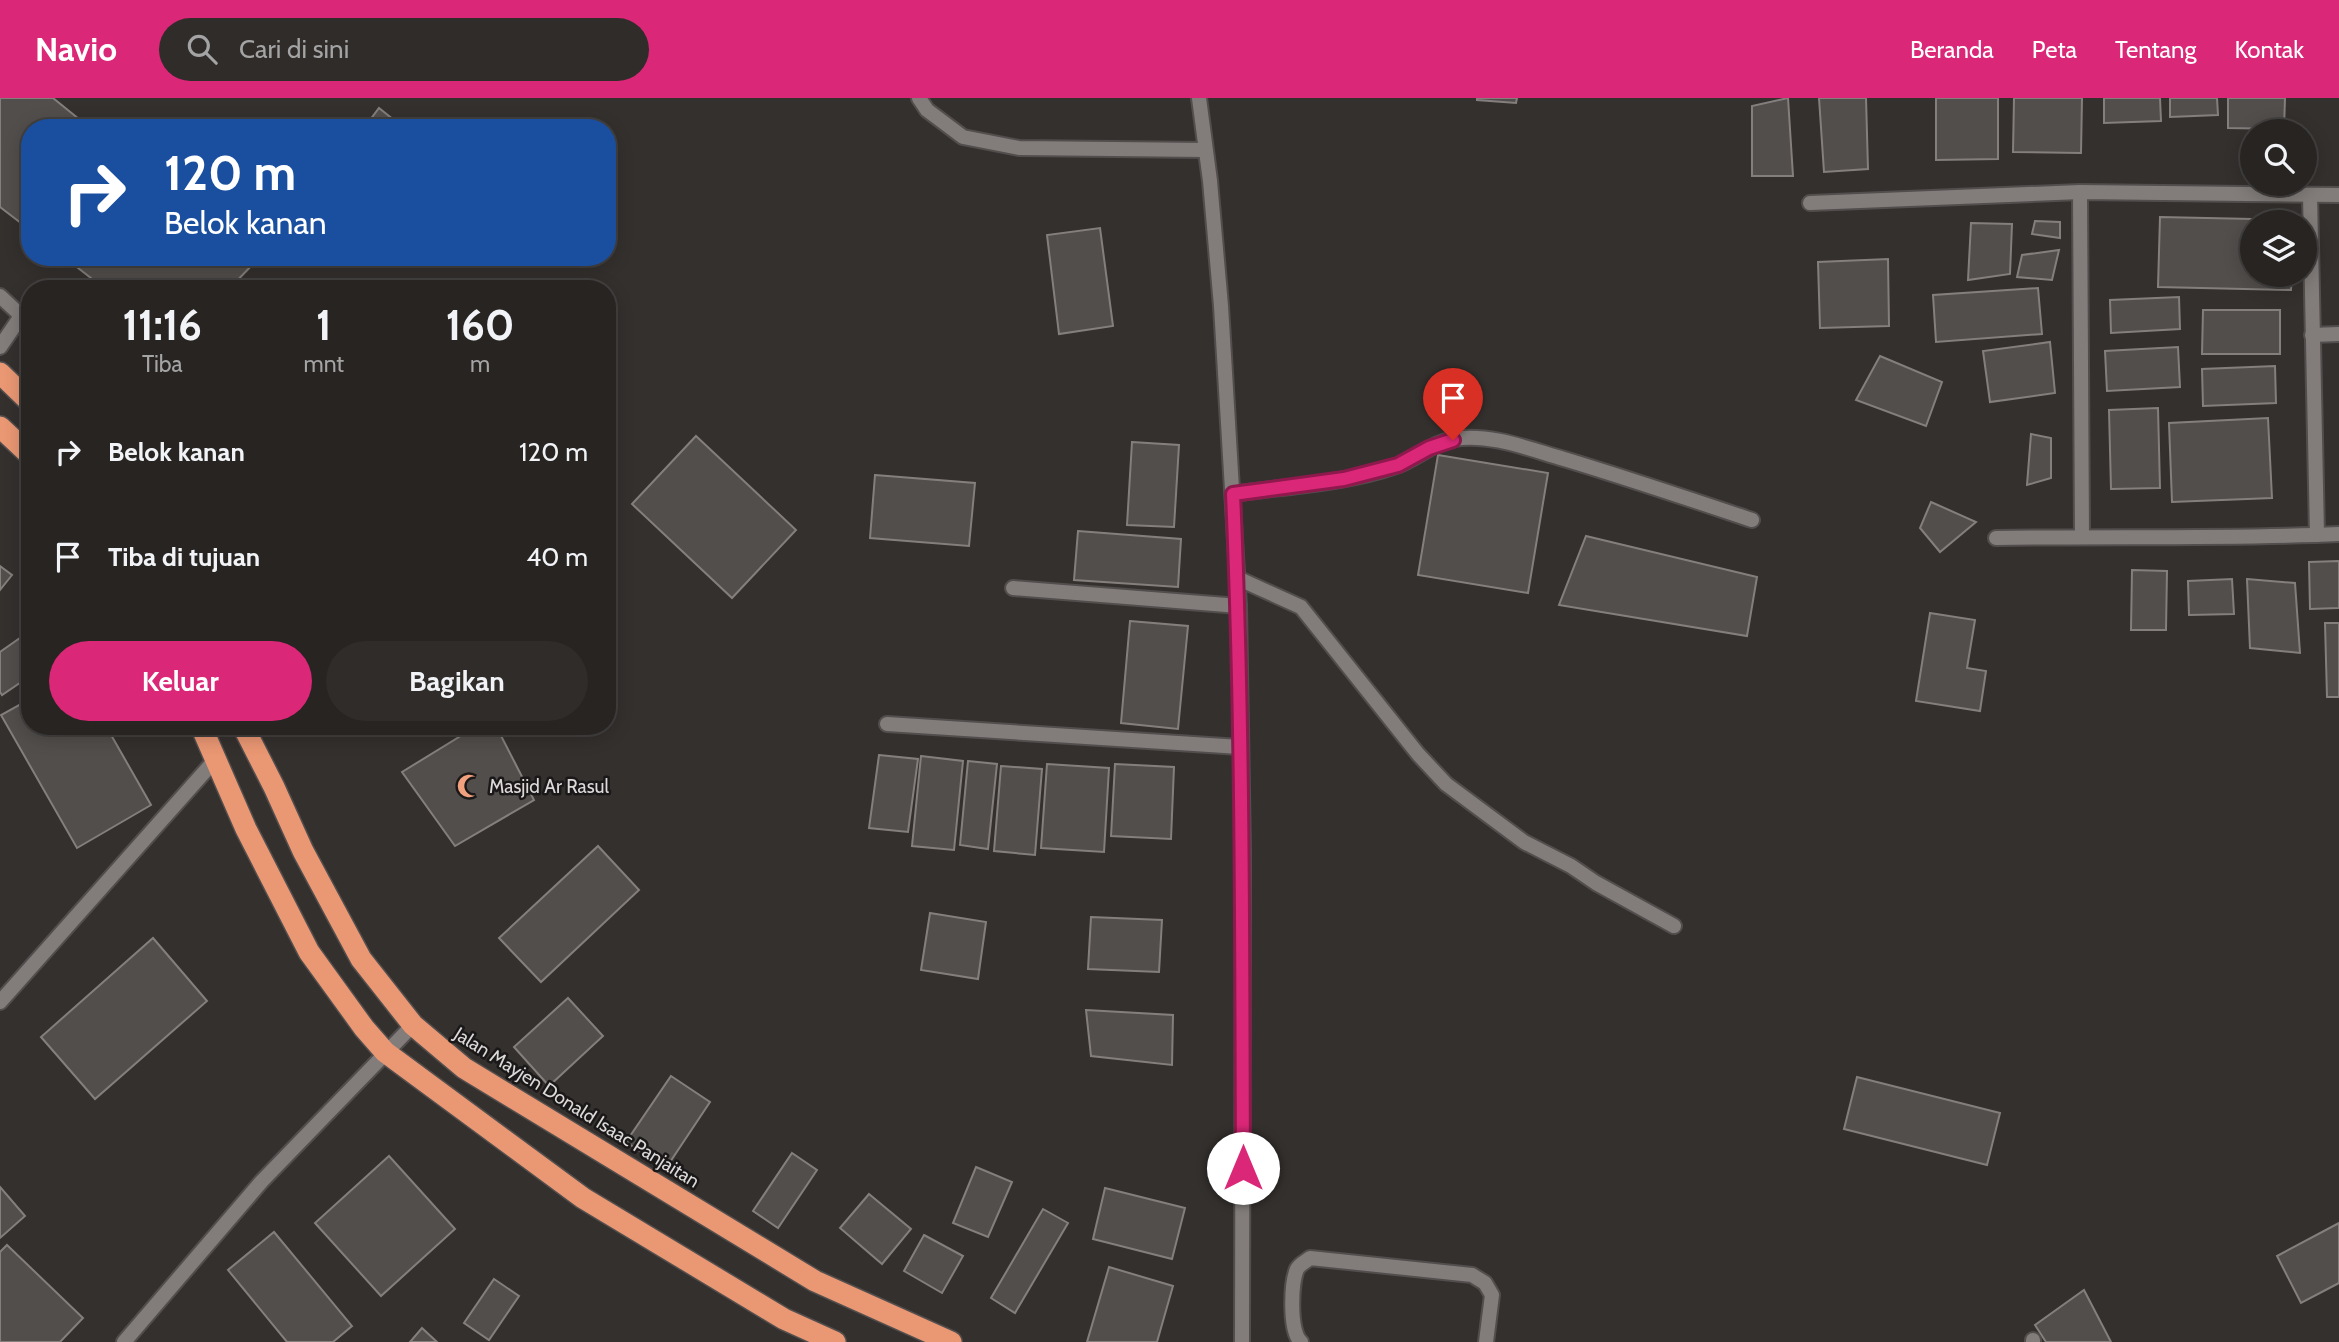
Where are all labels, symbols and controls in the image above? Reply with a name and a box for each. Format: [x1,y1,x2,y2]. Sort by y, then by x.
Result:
search box [159,18,649,81]
text: Navio [35,29,117,69]
icon: search [183,30,221,68]
text: Cari di sini [239,33,349,65]
text: Beranda [1910,35,1994,64]
text: Peta [2032,35,2077,64]
text: Tentang [2115,35,2196,64]
text: Kontak [2234,35,2304,64]
map controls [2240,119,2317,287]
button: search [2240,119,2317,196]
text: 120 m [164,143,296,202]
icon: right [49,147,140,238]
text: Belok kanan [164,203,327,242]
button: layers [2240,210,2317,287]
text: 11:16 [123,299,202,351]
text: 1 [316,299,332,351]
text: 160 [446,299,514,351]
text: Tiba [142,350,183,378]
text: mnt [304,350,344,378]
text: m [470,350,490,378]
pin [1423,368,1483,440]
icon: arrive [1434,379,1472,417]
icon: right [49,433,87,471]
text: Belok kanan [108,436,245,468]
text: 120 m [519,436,588,468]
icon: arrive [49,538,87,576]
text: Tiba di tujuan [108,541,260,573]
text: 40 m [526,541,588,573]
button: Keluar [49,641,312,721]
button: Bagikan [326,641,588,721]
mosque icon: Masjid Ar Rasul [455,772,483,800]
place label: Masjid Ar Rasul [489,775,609,798]
street label: Jalan Mayjen Donald Isaac Panjaitan [449,1022,704,1193]
position arrow [1206,1131,1280,1205]

